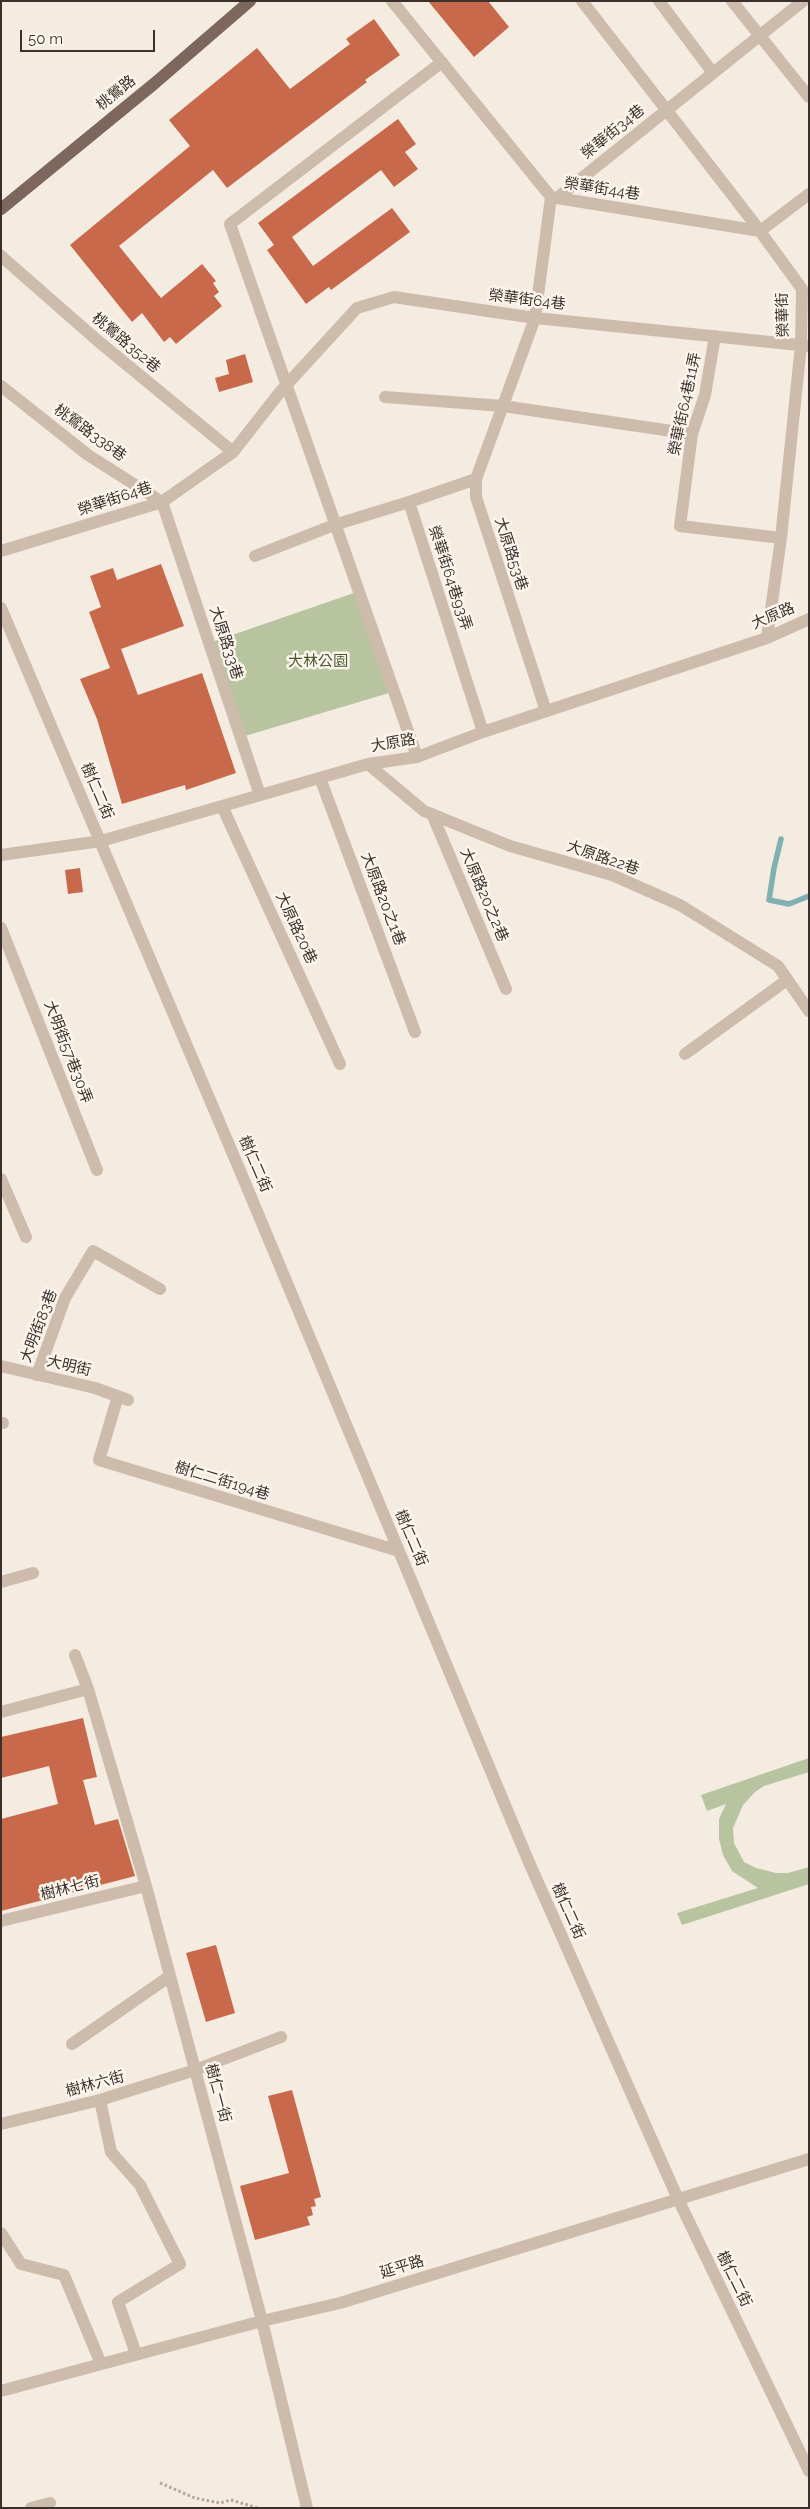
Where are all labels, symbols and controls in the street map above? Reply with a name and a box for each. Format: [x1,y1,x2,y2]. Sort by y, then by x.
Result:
scale bar [22,20,158,52]
text: 50 m [28,30,63,48]
street label: 桃鶯路 [93,72,139,114]
street label: 榮華街34巷 [578,101,648,163]
street label: 榮華街44巷 [563,174,641,204]
street label: 榮華街64巷 [488,286,566,314]
street label: 榮華街 [773,292,793,338]
street label: 桃鶯路352巷 [88,309,164,377]
street label: 榮華街64巷11弄 [665,351,705,457]
street label: 桃鶯路338巷 [50,401,130,465]
street label: 榮華街64巷 [75,479,155,519]
street label: 大原路53巷 [491,515,531,593]
street label: 榮華街64巷93弄 [425,523,475,633]
street label: 大原路 [749,599,797,633]
street label: 大原路33巷 [206,604,246,682]
park label: 大林公園 [288,652,348,670]
street label: 大原路 [369,730,417,756]
street label: 樹仁二街 [77,760,117,822]
street label: 大原路22巷 [564,837,642,879]
street label: 大原路20之2巷 [456,846,512,944]
street label: 大原路20之1巷 [357,850,409,948]
street label: 大原路20巷 [272,889,320,967]
street label: 大明街57巷30弄 [40,998,96,1106]
street label: 樹仁二街 [235,1133,275,1195]
street label: 大明街83巷 [17,1287,61,1365]
street label: 大明街 [45,1352,93,1380]
street label: 樹仁二街194巷 [172,1458,272,1504]
street label: 樹仁二街 [391,1507,431,1569]
street label: 樹林七街 [39,1872,101,1904]
street label: 樹仁二街 [548,1880,588,1942]
street label: 樹仁一街 [202,2062,234,2124]
street label: 樹林六街 [64,2068,126,2100]
street label: 樹仁二街 [713,2248,755,2310]
street label: 延平路 [378,2252,426,2282]

